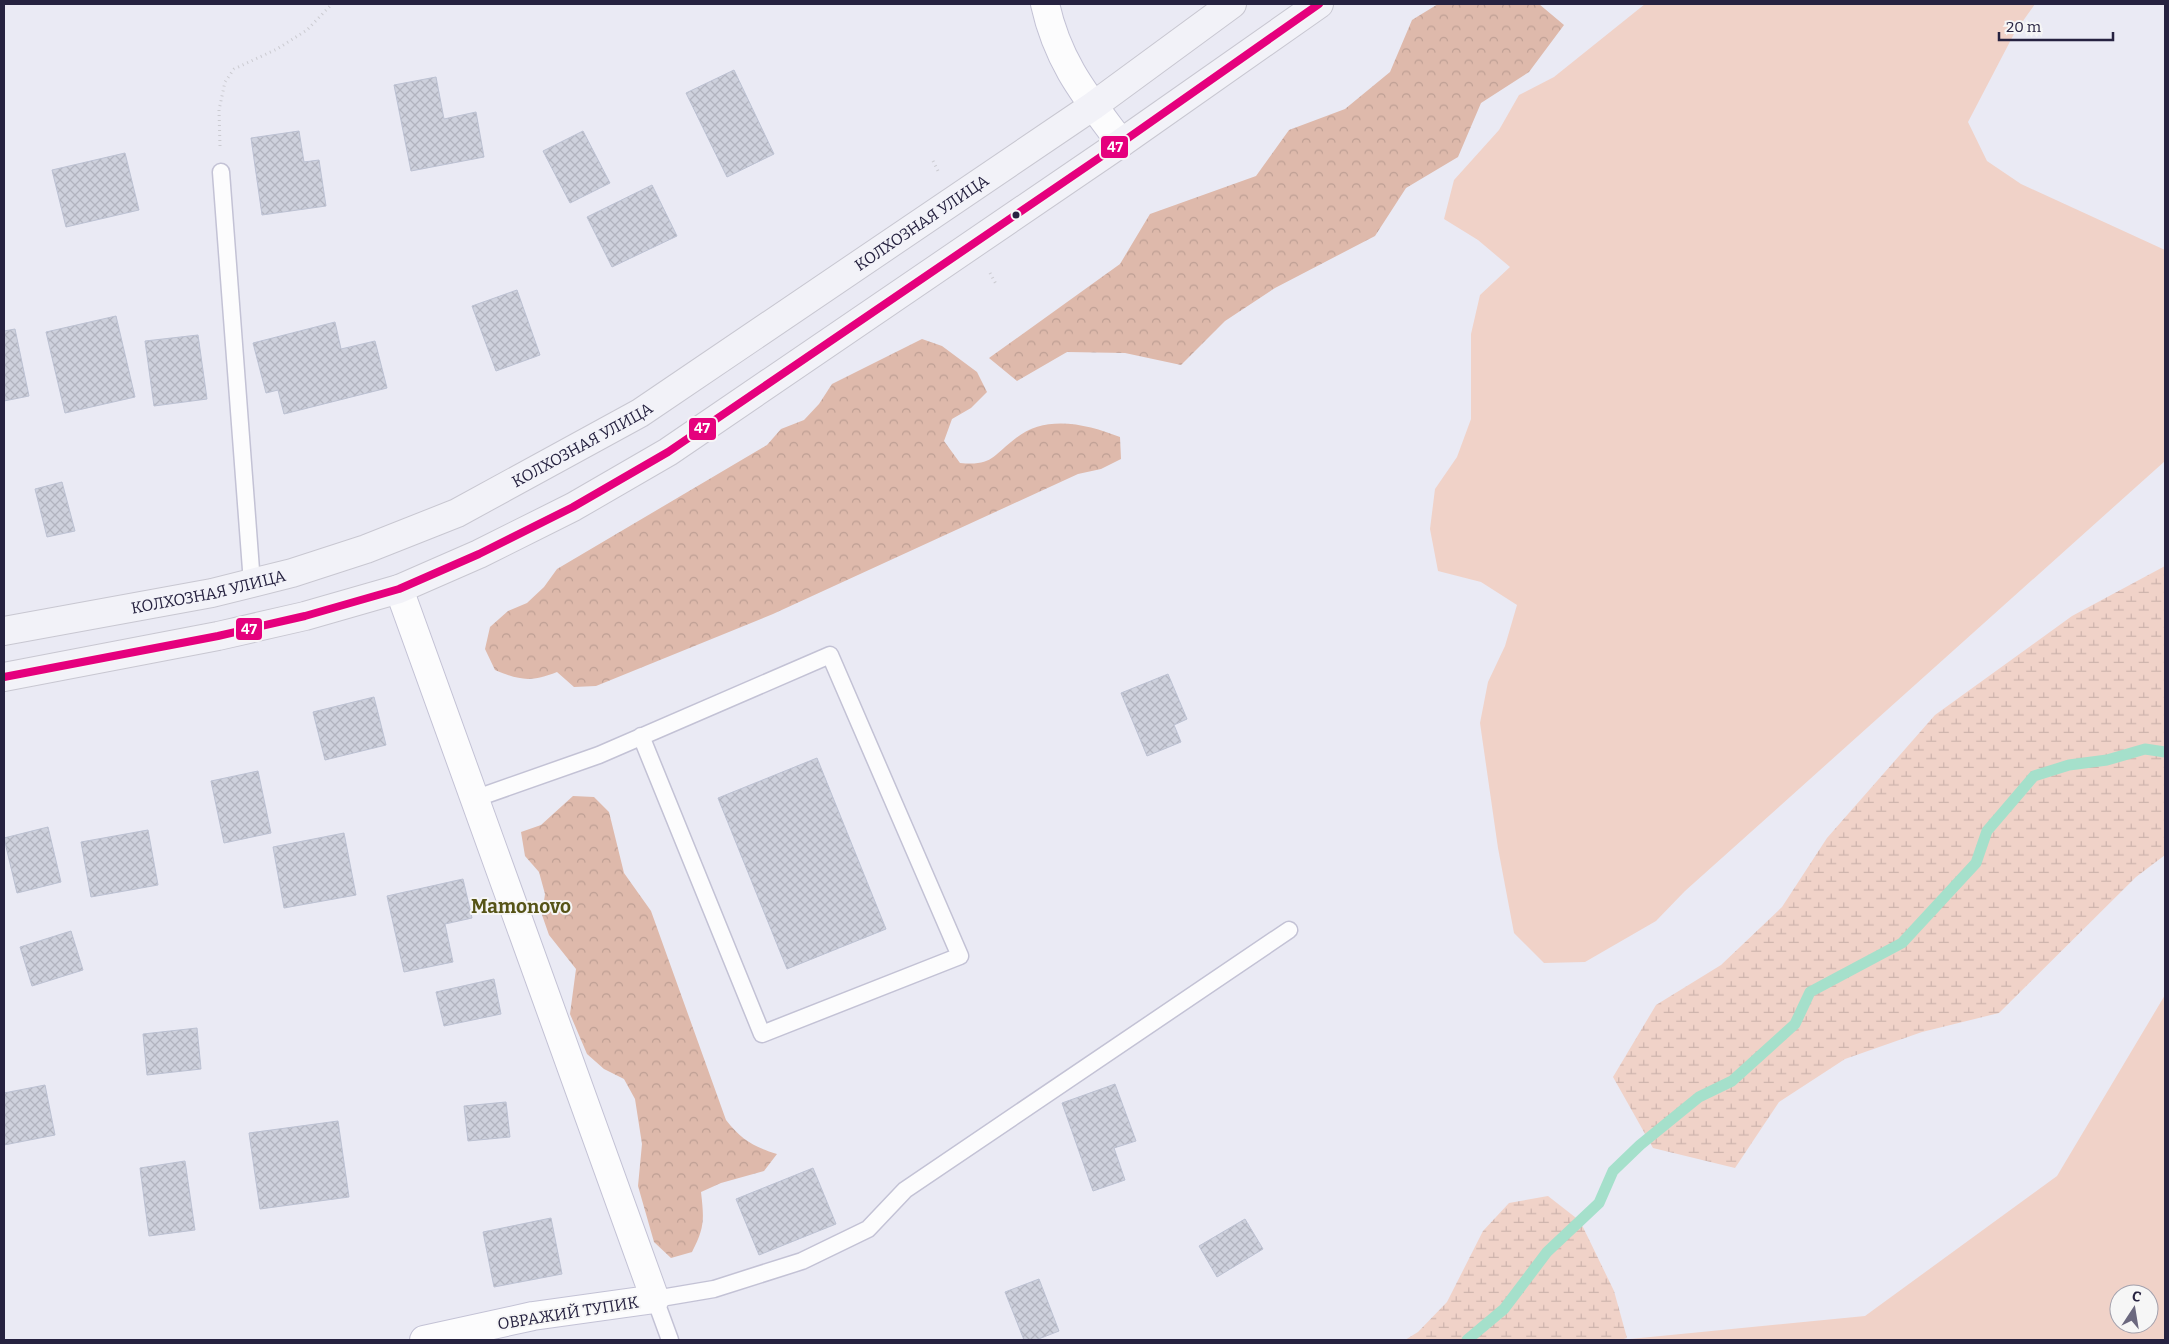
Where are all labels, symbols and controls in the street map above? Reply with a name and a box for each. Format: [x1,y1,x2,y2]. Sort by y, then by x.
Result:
scale bar [1999,10,2113,42]
text: 20 m [2006,18,2042,36]
line badge: 47 [1100,135,1129,159]
text: 47 [1107,139,1123,156]
street label: КОЛХОЗНАЯ УЛИЦА [851,170,992,274]
unlabelled marker [1011,210,1021,220]
street label: КОЛХОЗНАЯ УЛИЦА [508,398,656,491]
line badge: 47 [688,417,717,441]
text: 47 [694,420,710,437]
street label: КОЛХОЗНАЯ УЛИЦА [129,565,288,617]
line badge: 47 [235,617,263,641]
text: 47 [241,621,257,638]
district label: Mamonovo [471,895,571,918]
north arrow [2109,1284,2159,1334]
text: С [2130,1288,2143,1306]
street label: ОВРАЖИЙ ТУПИК [496,1291,641,1334]

